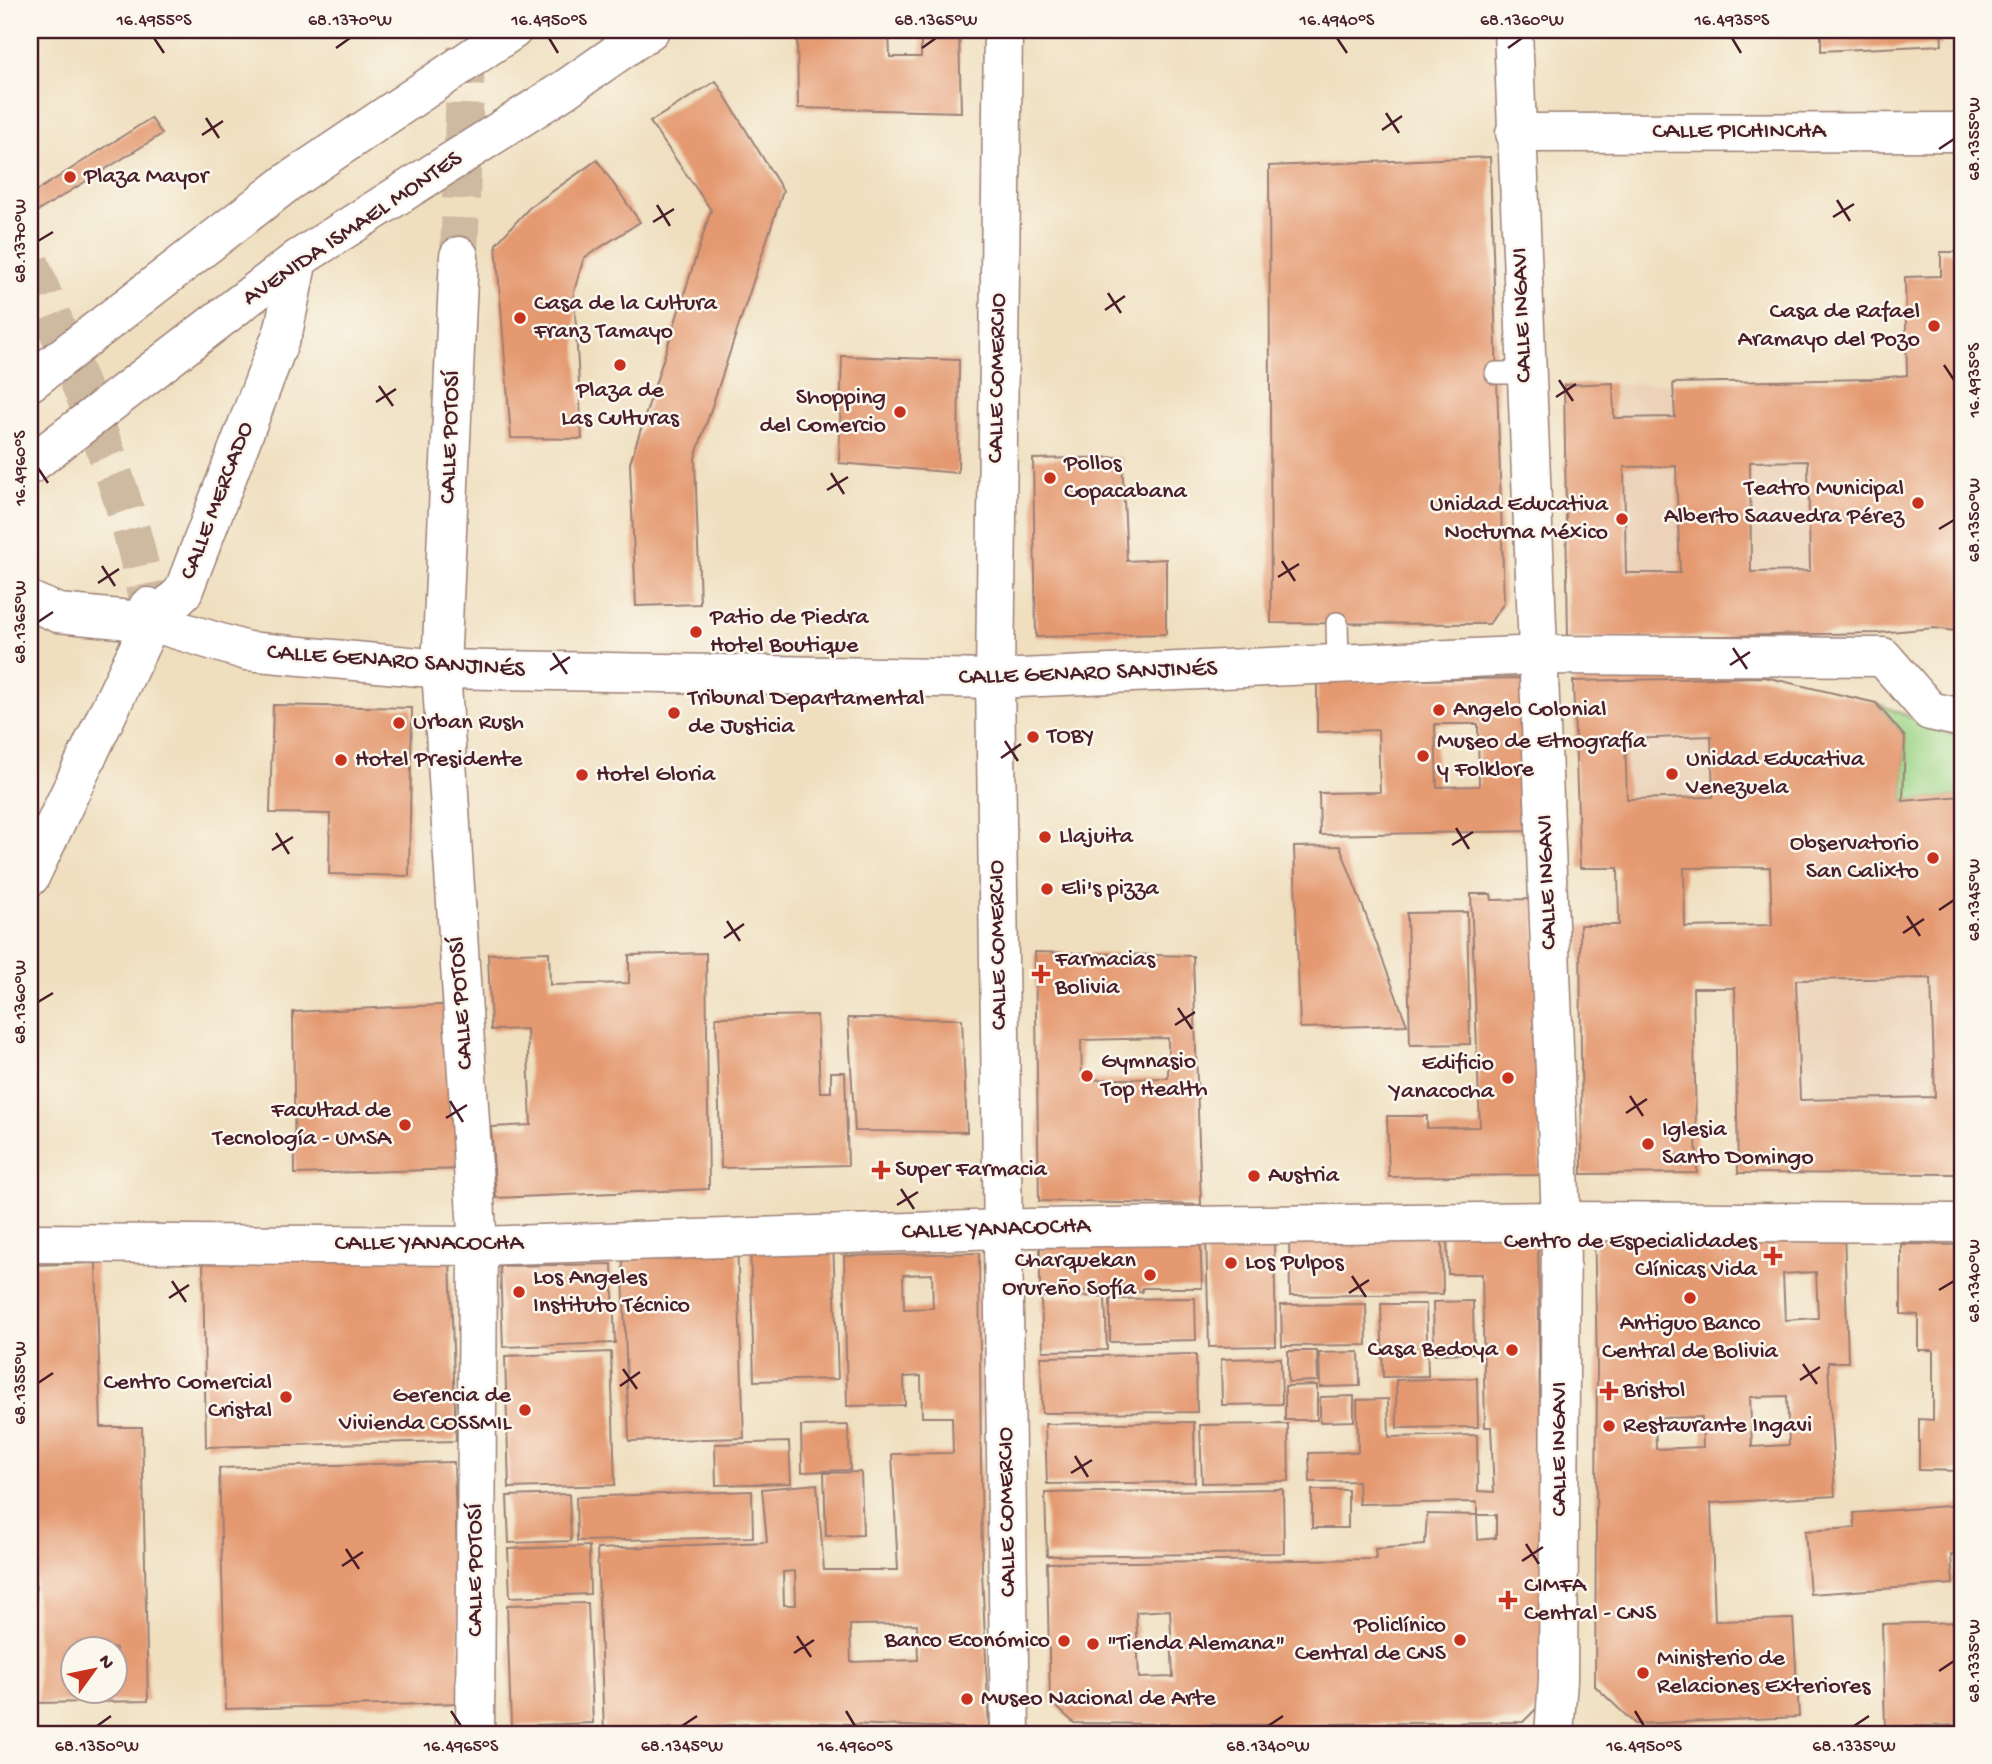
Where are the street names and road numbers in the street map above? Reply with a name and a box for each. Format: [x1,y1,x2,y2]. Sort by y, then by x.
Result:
street label: CALLE PICHINCHA [1652,118,1828,147]
street label: AVENIDA ISMAEL MONTES [238,144,469,313]
street label: CALLE INGAVI [1506,247,1540,383]
street label: CALLE COMERCIO [982,293,1014,463]
street label: CALLE POTOSÍ [434,369,468,504]
street label: CALLE MERCADO [175,418,261,584]
street label: CALLE GENARO SANJINÉS [266,638,527,686]
street label: CALLE GENARO SANJINÉS [958,655,1219,693]
street label: CALLE INGAVI [1531,814,1565,950]
street label: CALLE COMERCIO [983,860,1015,1030]
street label: CALLE POTOSÍ [443,935,481,1071]
street label: CALLE YANACOCHA [901,1212,1093,1248]
street label: CALLE YANACOCHA [335,1230,525,1259]
street label: CALLE INGAVI [1546,1381,1575,1517]
street label: CALLE COMERCIO [992,1427,1024,1597]
street label: CALLE POTOSÍ [462,1503,491,1637]

